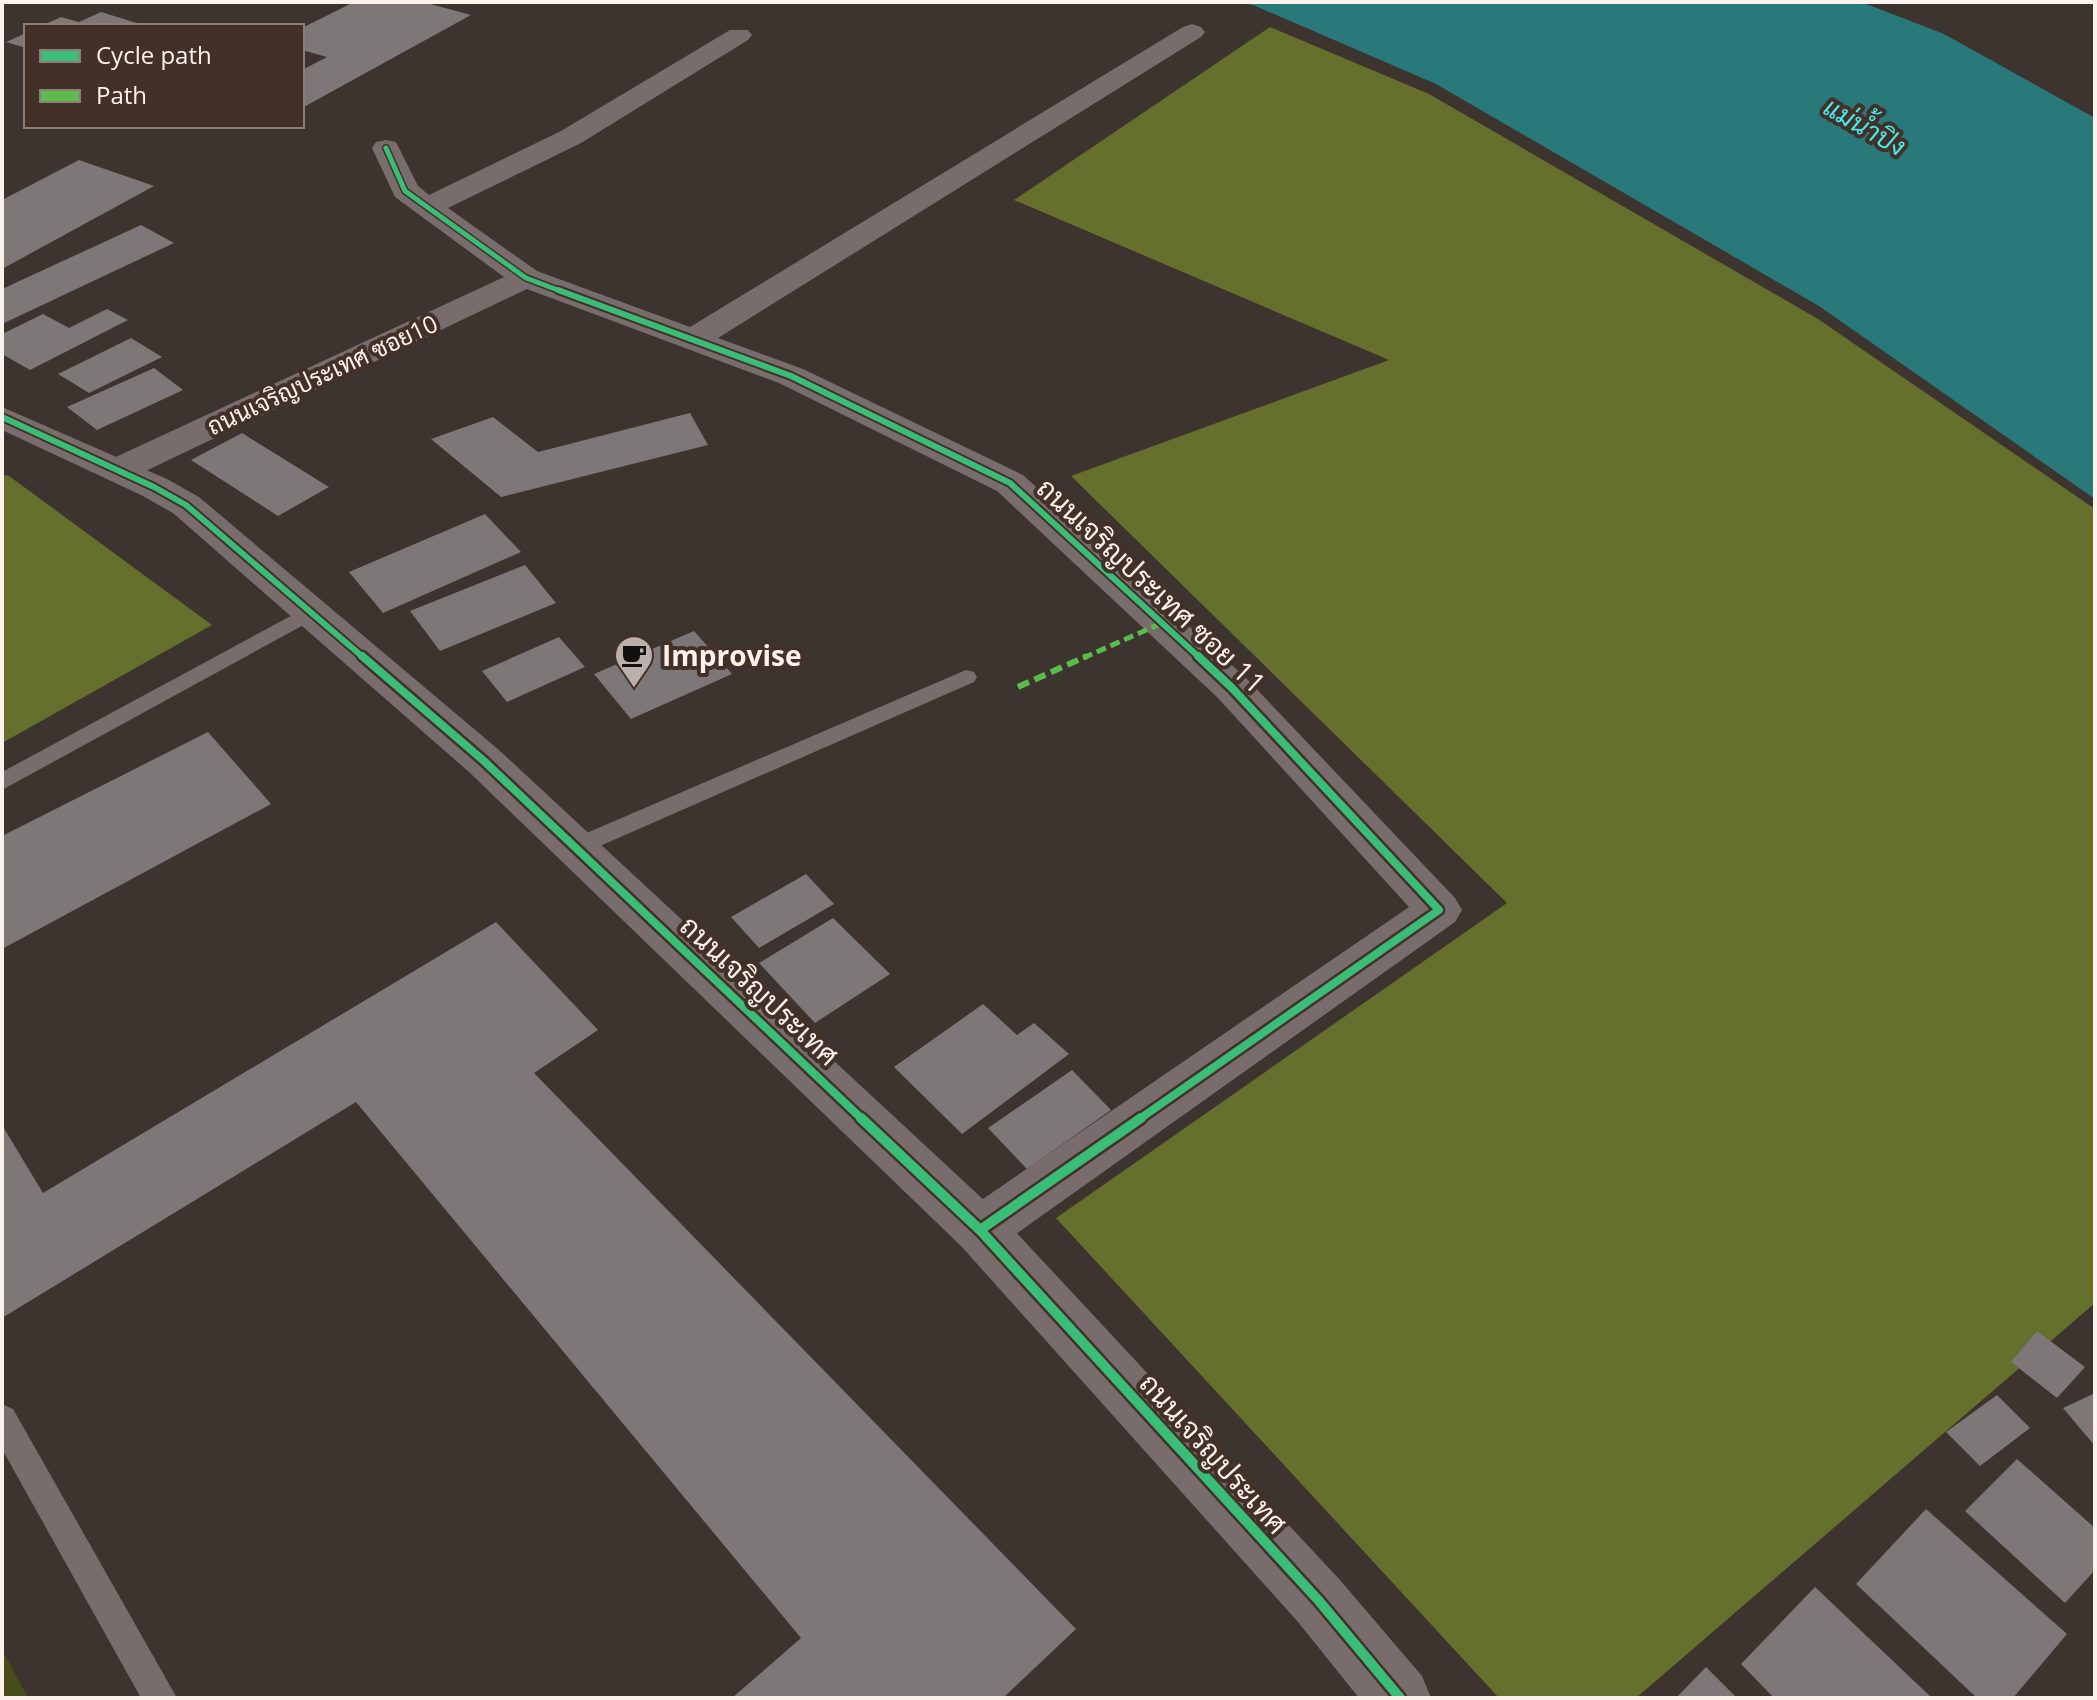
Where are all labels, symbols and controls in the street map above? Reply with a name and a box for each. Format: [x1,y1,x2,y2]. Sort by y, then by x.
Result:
legend [24,24,304,128]
text: Cycle path [96,38,212,71]
text: Path [96,78,147,111]
water label: แม่น้ำปิง [1817,86,1914,164]
street label: ถนนเจริญประเทศ ซอย10 [201,306,443,442]
street label: ถนนเจริญประเทศ ซอย 11 [1029,469,1275,701]
cafe icon: Improvise [613,634,655,689]
place label: Improvise [662,636,801,674]
street label: ถนนเจริญประเทศ [673,907,847,1073]
street label: ถนนเจริญประเทศ [1132,1365,1296,1541]

